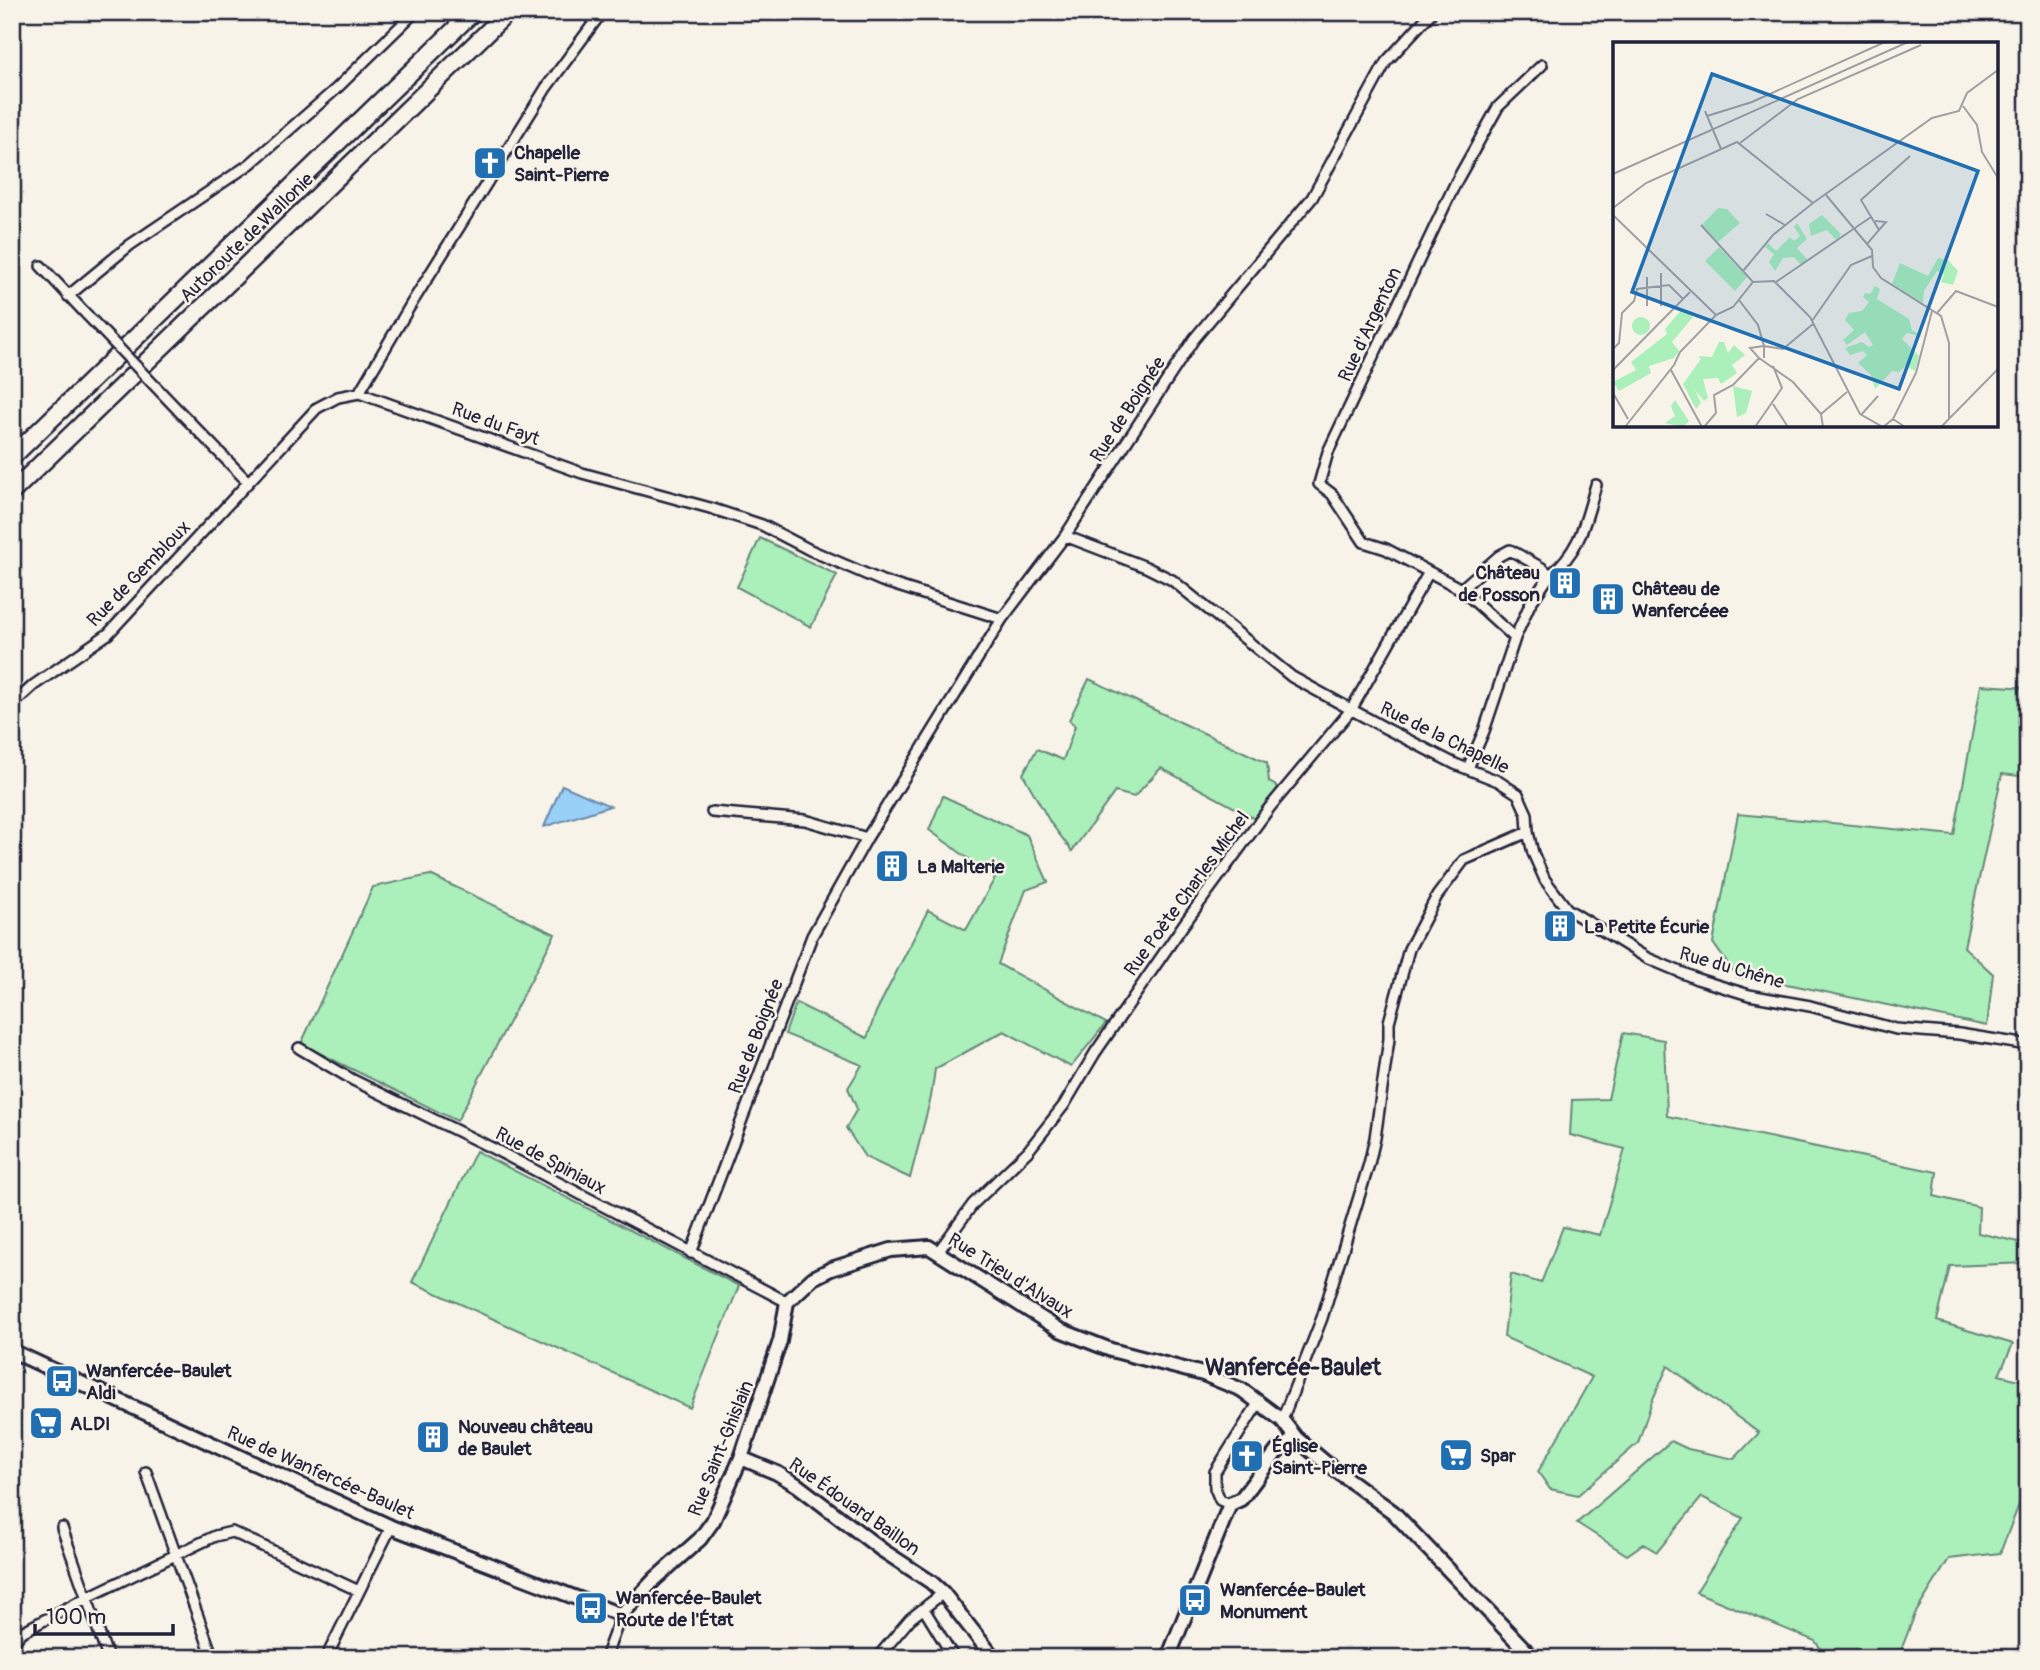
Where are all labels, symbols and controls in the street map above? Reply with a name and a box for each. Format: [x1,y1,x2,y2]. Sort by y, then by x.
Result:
inset map [1613,42,1998,427]
place label: Chapelle Saint-Pierre [514,141,609,187]
church icon: Chapelle Saint-Pierre [471,144,509,182]
street label: Autoroute de Wallonie [175,167,319,308]
street label: Rue d'Argenton [1333,263,1407,386]
street label: Rue de Boignée [1085,352,1171,467]
street label: Rue du Fayt [448,397,543,451]
street label: Rue de Gembloux [82,515,196,632]
place label: Château de Posson [1459,561,1540,607]
building icon: Château de Posson [1546,564,1584,602]
place label: Château de Wanfercéee [1632,577,1729,623]
building icon: Château de Wanfercéee [1589,580,1627,618]
street label: Rue de la Chapelle [1376,696,1514,780]
street label: Rue Poète Charles Michel [1119,806,1255,981]
building icon: La Malterie [873,847,911,885]
place label: La Malterie [917,855,1005,879]
building icon: La Petite Écurie [1541,907,1579,945]
place label: La Petite Écurie [1584,915,1710,939]
street label: Rue du Chêne [1677,942,1788,995]
street label: Rue de Boignée [723,975,789,1097]
street label: Rue de Spiniaux [491,1122,610,1200]
street label: Rue Trieu d'Alvaux [943,1228,1078,1324]
district label: Wanfercée-Baulet [1205,1353,1382,1382]
place label: Wanfercée-Baulet Aldi [86,1359,233,1405]
bus stop icon: Wanfercée-Baulet Aldi [43,1362,81,1400]
street label: Rue Saint-Ghislain [683,1377,759,1520]
supermarket icon: ALDI [27,1404,65,1442]
place label: ALDI [70,1412,110,1436]
place label: Nouveau château de Baulet [458,1415,593,1461]
building icon: Nouveau château de Baulet [414,1418,452,1456]
street label: Rue de Wanfercée-Baulet [223,1421,418,1525]
place label: Église Saint-Pierre [1272,1434,1367,1480]
supermarket icon: Spar [1437,1436,1475,1474]
church icon: Église Saint-Pierre [1228,1437,1266,1475]
place label: Spar [1480,1444,1516,1468]
street label: Rue Édouard Baillon [784,1453,925,1561]
place label: Wanfercée-Baulet Monument [1220,1578,1367,1624]
bus stop icon: Wanfercée-Baulet Monument [1176,1581,1214,1619]
place label: Wanfercée-Baulet Route de l'État [616,1586,763,1632]
bus stop icon: Wanfercée-Baulet Route de l'État [572,1589,610,1627]
scale bar [35,1593,173,1637]
text: 100 m [46,1604,106,1631]

